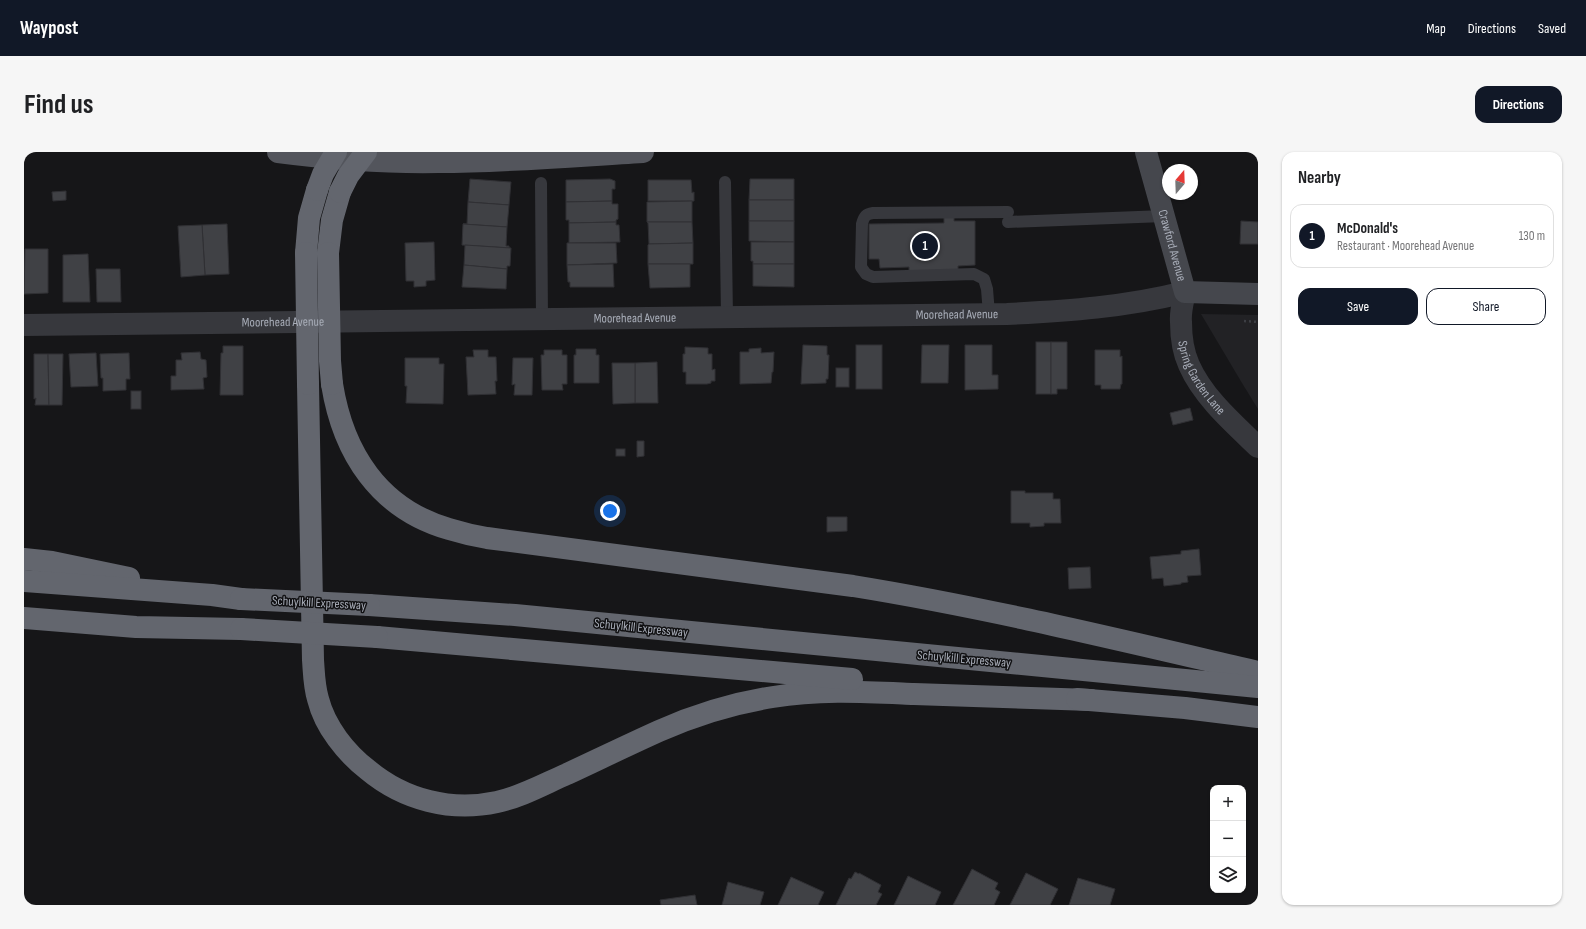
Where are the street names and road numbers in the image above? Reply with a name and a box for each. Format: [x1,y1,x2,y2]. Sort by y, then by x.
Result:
street label: Crawford Avenue [1154,208,1190,283]
street label: Moorehead Avenue [916,306,998,323]
street label: Moorehead Avenue [594,310,676,327]
street label: Moorehead Avenue [242,314,324,331]
street label: Spring Garden Lane [1174,340,1229,418]
street label: Schuylkill Expressway [272,593,366,613]
street label: Schuylkill Expressway [593,615,689,641]
street label: Schuylkill Expressway [916,647,1012,671]

